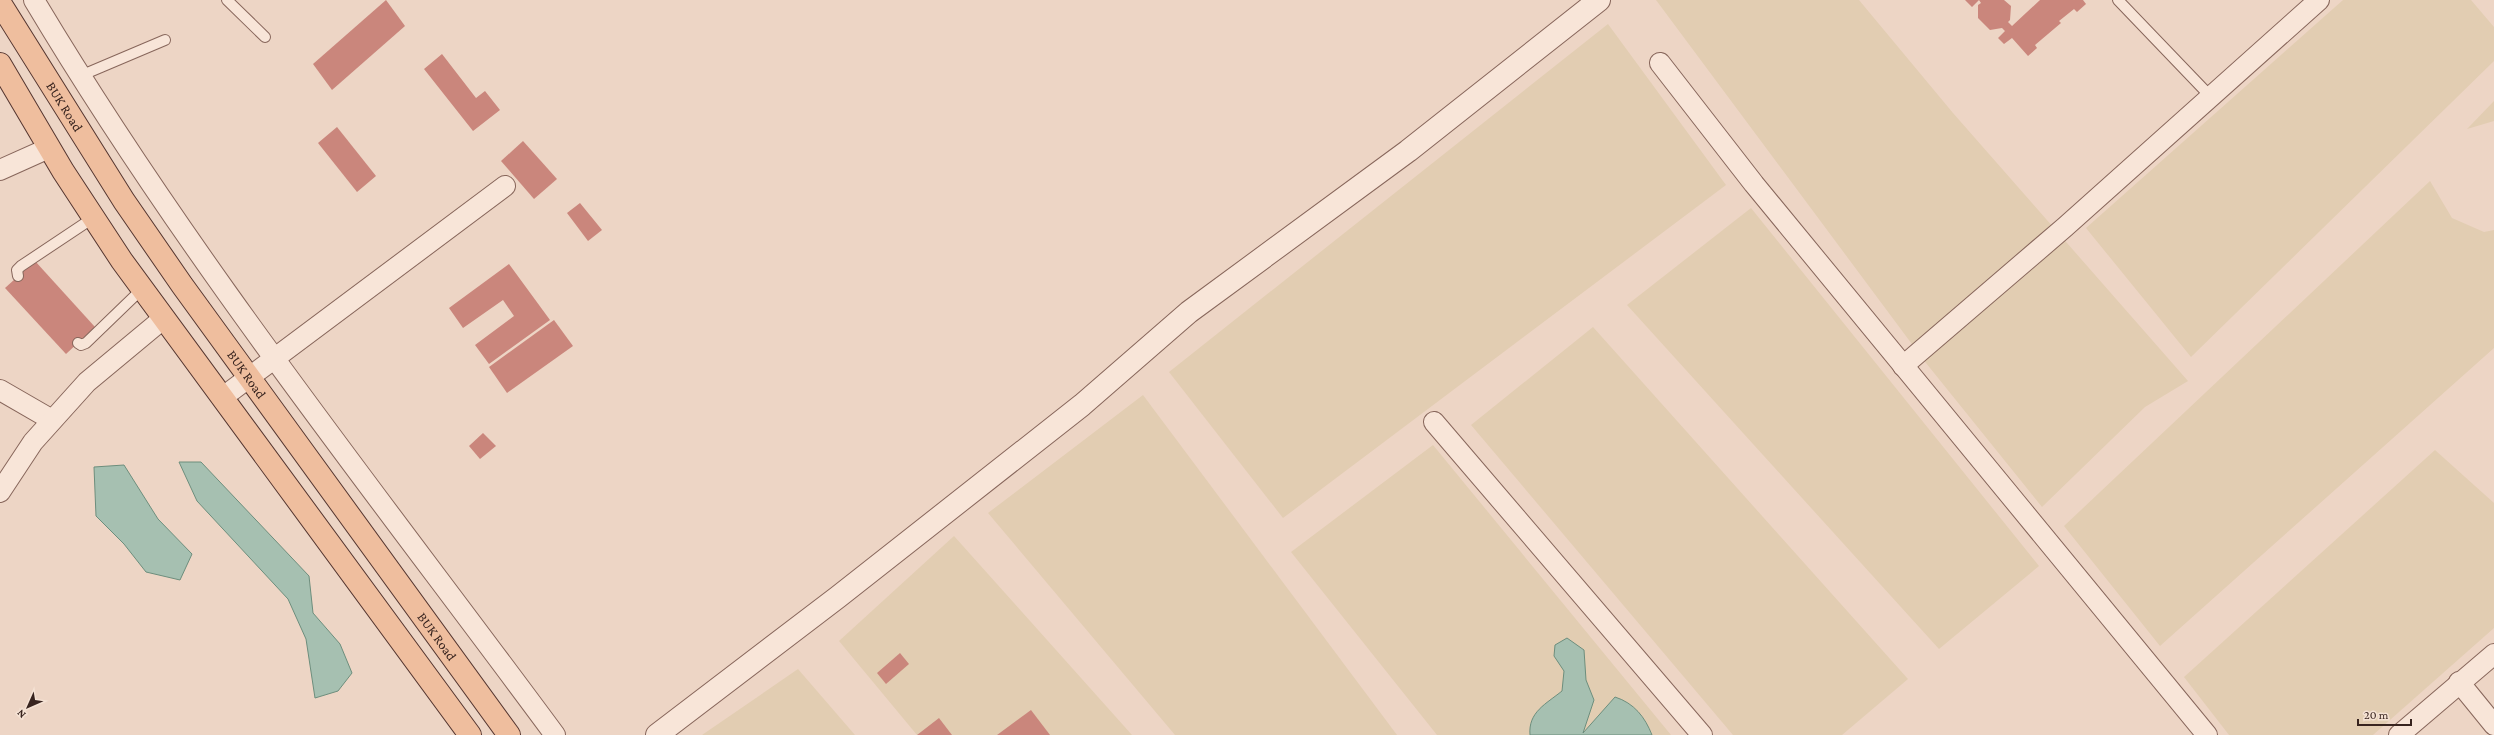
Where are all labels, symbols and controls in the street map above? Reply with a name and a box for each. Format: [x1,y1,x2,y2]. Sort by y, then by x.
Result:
street label: BUK Road [43,78,87,135]
street label: BUK Road [224,347,270,402]
street label: BUK Road [414,609,461,664]
north arrow [8,687,48,727]
scale bar [2358,701,2411,727]
text: N [14,707,28,721]
text: 20 m [2364,708,2389,722]

